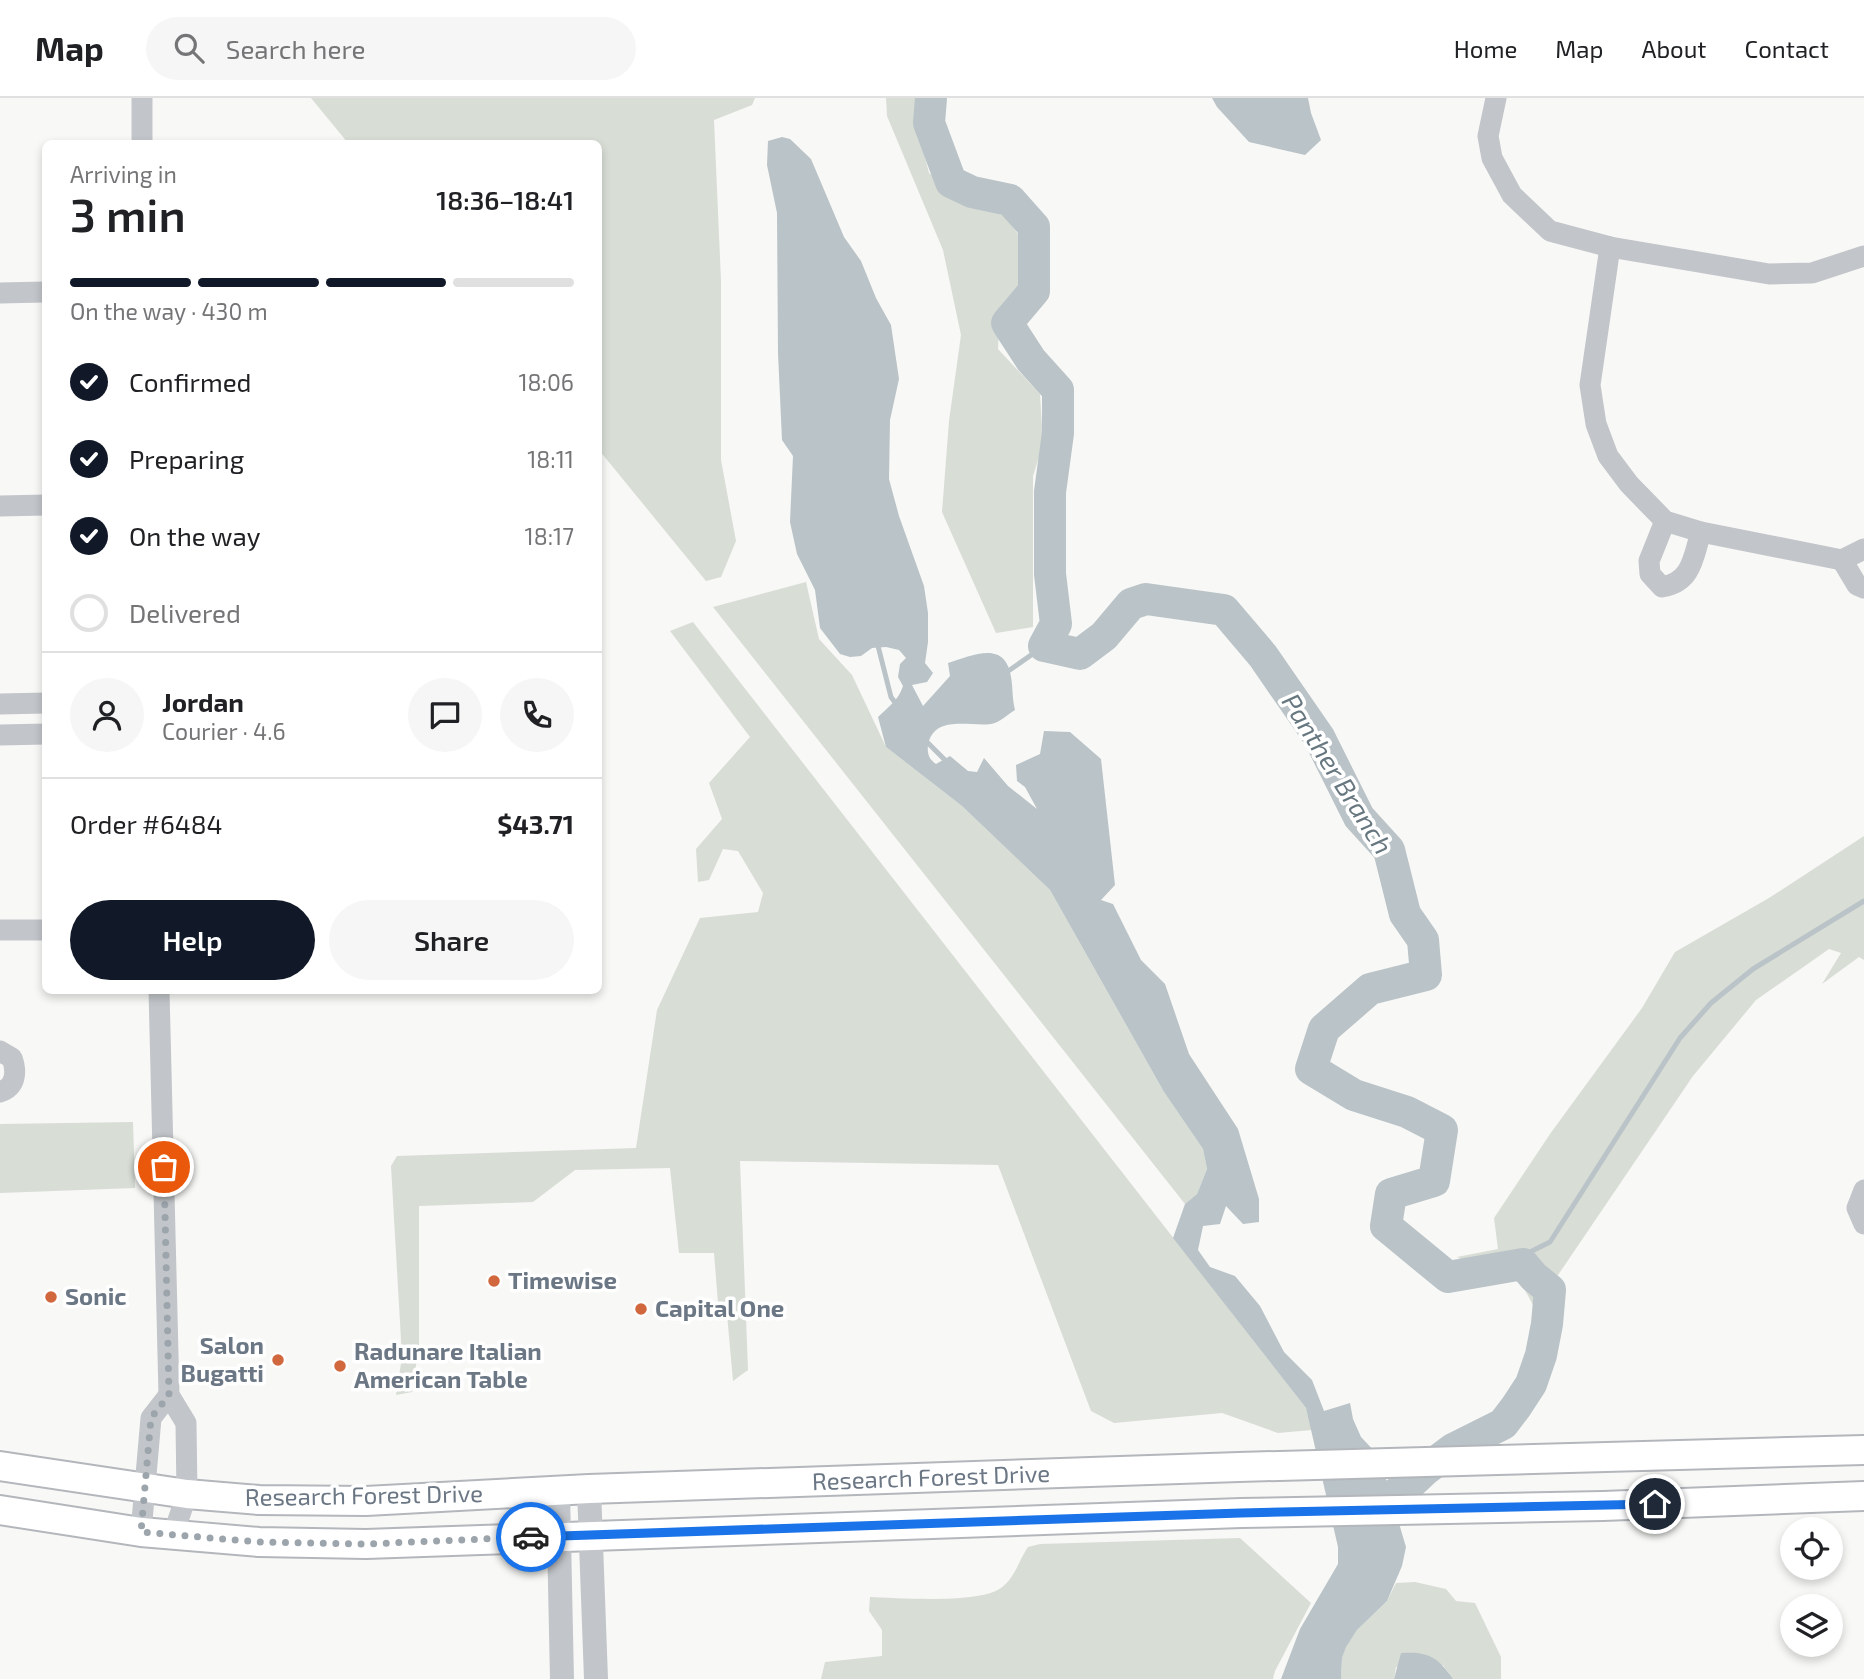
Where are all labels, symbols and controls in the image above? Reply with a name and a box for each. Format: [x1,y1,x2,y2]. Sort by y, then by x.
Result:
search box [146,17,636,80]
text: Map [35,28,104,68]
icon: search [170,29,208,67]
text: Search here [226,33,365,64]
text: Home [1454,34,1517,63]
text: Map [1555,34,1603,63]
text: About [1641,34,1707,63]
text: Contact [1745,34,1829,63]
text: Arriving in [70,160,177,188]
text: 18:36–18:41 [436,184,574,215]
text: 3 min [70,186,186,241]
text: On the way · 430 m [70,297,268,325]
icon: check [70,363,108,401]
text: Confirmed [129,366,252,397]
text: 18:06 [518,368,574,396]
icon: check [70,440,108,478]
text: Preparing [129,443,244,474]
text: 18:11 [527,445,574,473]
icon: check [70,517,108,555]
text: On the way [129,520,260,551]
text: 18:17 [525,522,574,550]
text: Delivered [129,597,241,628]
button: person [70,678,144,752]
button: chat [408,678,482,752]
button: phone [500,678,574,752]
text: Jordan [162,686,244,717]
water label: Panther Branch [1277,687,1400,859]
text: Courier · 4.6 [162,717,286,745]
text: Order #6484 [70,808,223,839]
text: $43.71 [497,808,574,839]
button: Help [70,900,315,980]
button: Share [329,900,574,980]
pin [134,1137,194,1197]
icon: bag [145,1148,183,1186]
place label: Timewise [508,1265,617,1294]
marker: Timewise [486,1273,502,1289]
place label: Sonic [65,1281,127,1310]
marker: Sonic [43,1289,59,1305]
place label: Capital One [655,1293,784,1322]
marker: Capital One [633,1301,649,1317]
place label: Salon Bugatti [181,1330,264,1387]
place label: Radunare Italian American Table [354,1336,542,1393]
marker: Salon Bugatti [270,1352,286,1368]
marker: Radunare Italian American Table [332,1358,348,1374]
street label: Research Forest Drive [811,1458,1051,1495]
pin [1625,1474,1685,1534]
street label: Research Forest Drive [245,1478,483,1511]
icon: home [1636,1485,1674,1523]
courier [496,1502,566,1572]
map controls [1780,1517,1843,1657]
button: locate [1780,1517,1843,1580]
icon: car [512,1518,550,1556]
button: layers [1780,1594,1843,1657]

